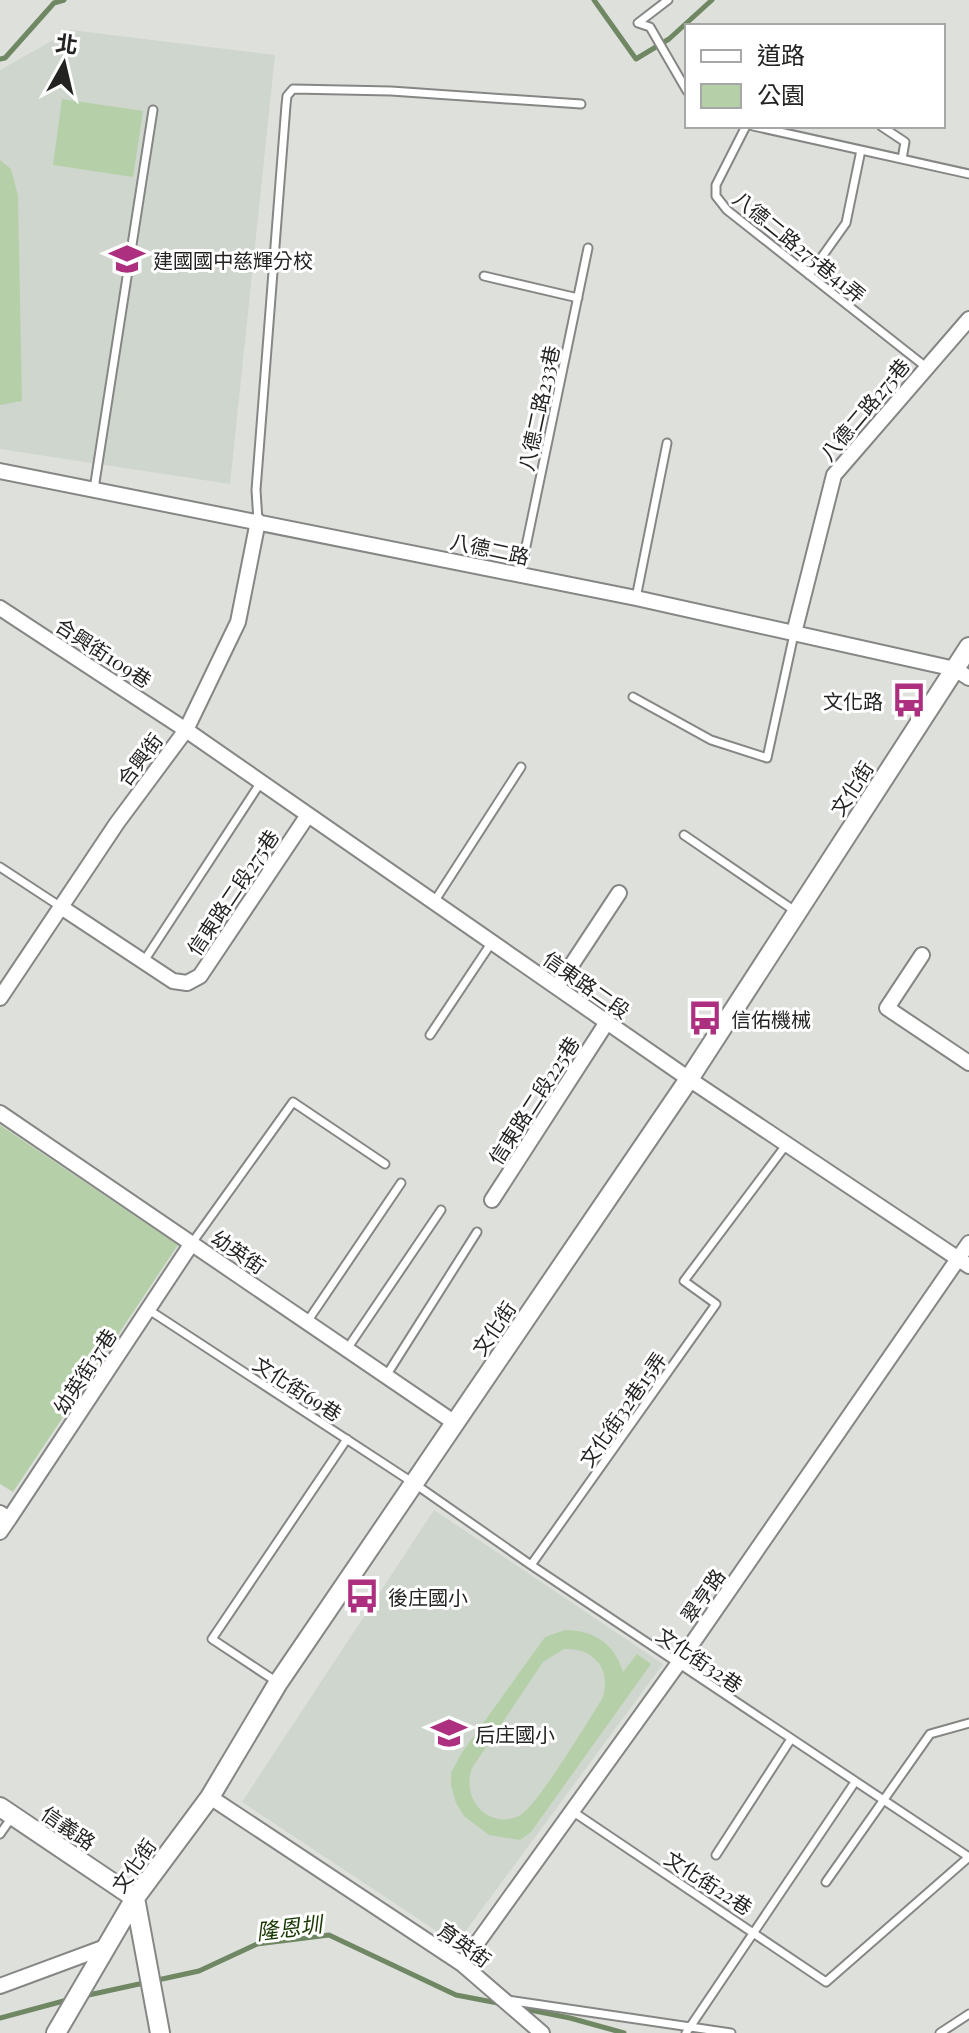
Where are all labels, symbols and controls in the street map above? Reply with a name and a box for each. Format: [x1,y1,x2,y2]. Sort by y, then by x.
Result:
north arrow [24,24,104,104]
legend [685,24,945,128]
text: 北 [54,27,80,60]
text: 道路 [757,38,805,70]
text: 公園 [757,78,805,110]
street label: 八德二路275巷41弄 [728,184,872,308]
school or university icon: 建國國中慈輝分校 [108,240,146,278]
place label: 建國國中慈輝分校 [153,246,313,273]
street label: 八德二路233巷 [512,343,564,473]
street label: 八德二路275巷 [813,352,915,466]
street label: 八德二路 [448,526,532,570]
street label: 合興街109巷 [51,611,157,693]
bus stop icon: 文化路 [890,681,928,719]
place label: 文化路 [823,687,883,714]
street label: 合興街 [110,727,168,791]
street label: 文化街 [823,755,879,821]
street label: 信東路二段275巷 [180,824,284,960]
street label: 信東路二段 [538,944,636,1024]
bus stop icon: 信佑機械 [686,999,724,1037]
place label: 信佑機械 [731,1005,811,1032]
street label: 信東路二段225巷 [482,1031,584,1169]
street label: 幼英街 [207,1223,271,1279]
street label: 文化街 [465,1296,521,1360]
street label: 幼英街37巷 [46,1323,122,1419]
street label: 文化街32巷15弄 [572,1346,672,1472]
street label: 文化街69巷 [248,1349,348,1427]
street label: 翠亨路 [674,1563,730,1627]
bus stop icon: 後庄國小 [343,1577,381,1615]
place label: 後庄國小 [388,1583,468,1610]
street label: 文化街32巷 [652,1620,748,1698]
school or university icon: 后庄國小 [430,1714,468,1752]
place label: 后庄國小 [475,1720,555,1747]
street label: 信義路 [37,1799,101,1855]
street label: 文化街 [105,1833,161,1897]
street label: 文化街22巷 [660,1844,758,1920]
water label: 隆恩圳 [254,1908,327,1946]
street label: 育英街 [433,1915,497,1973]

